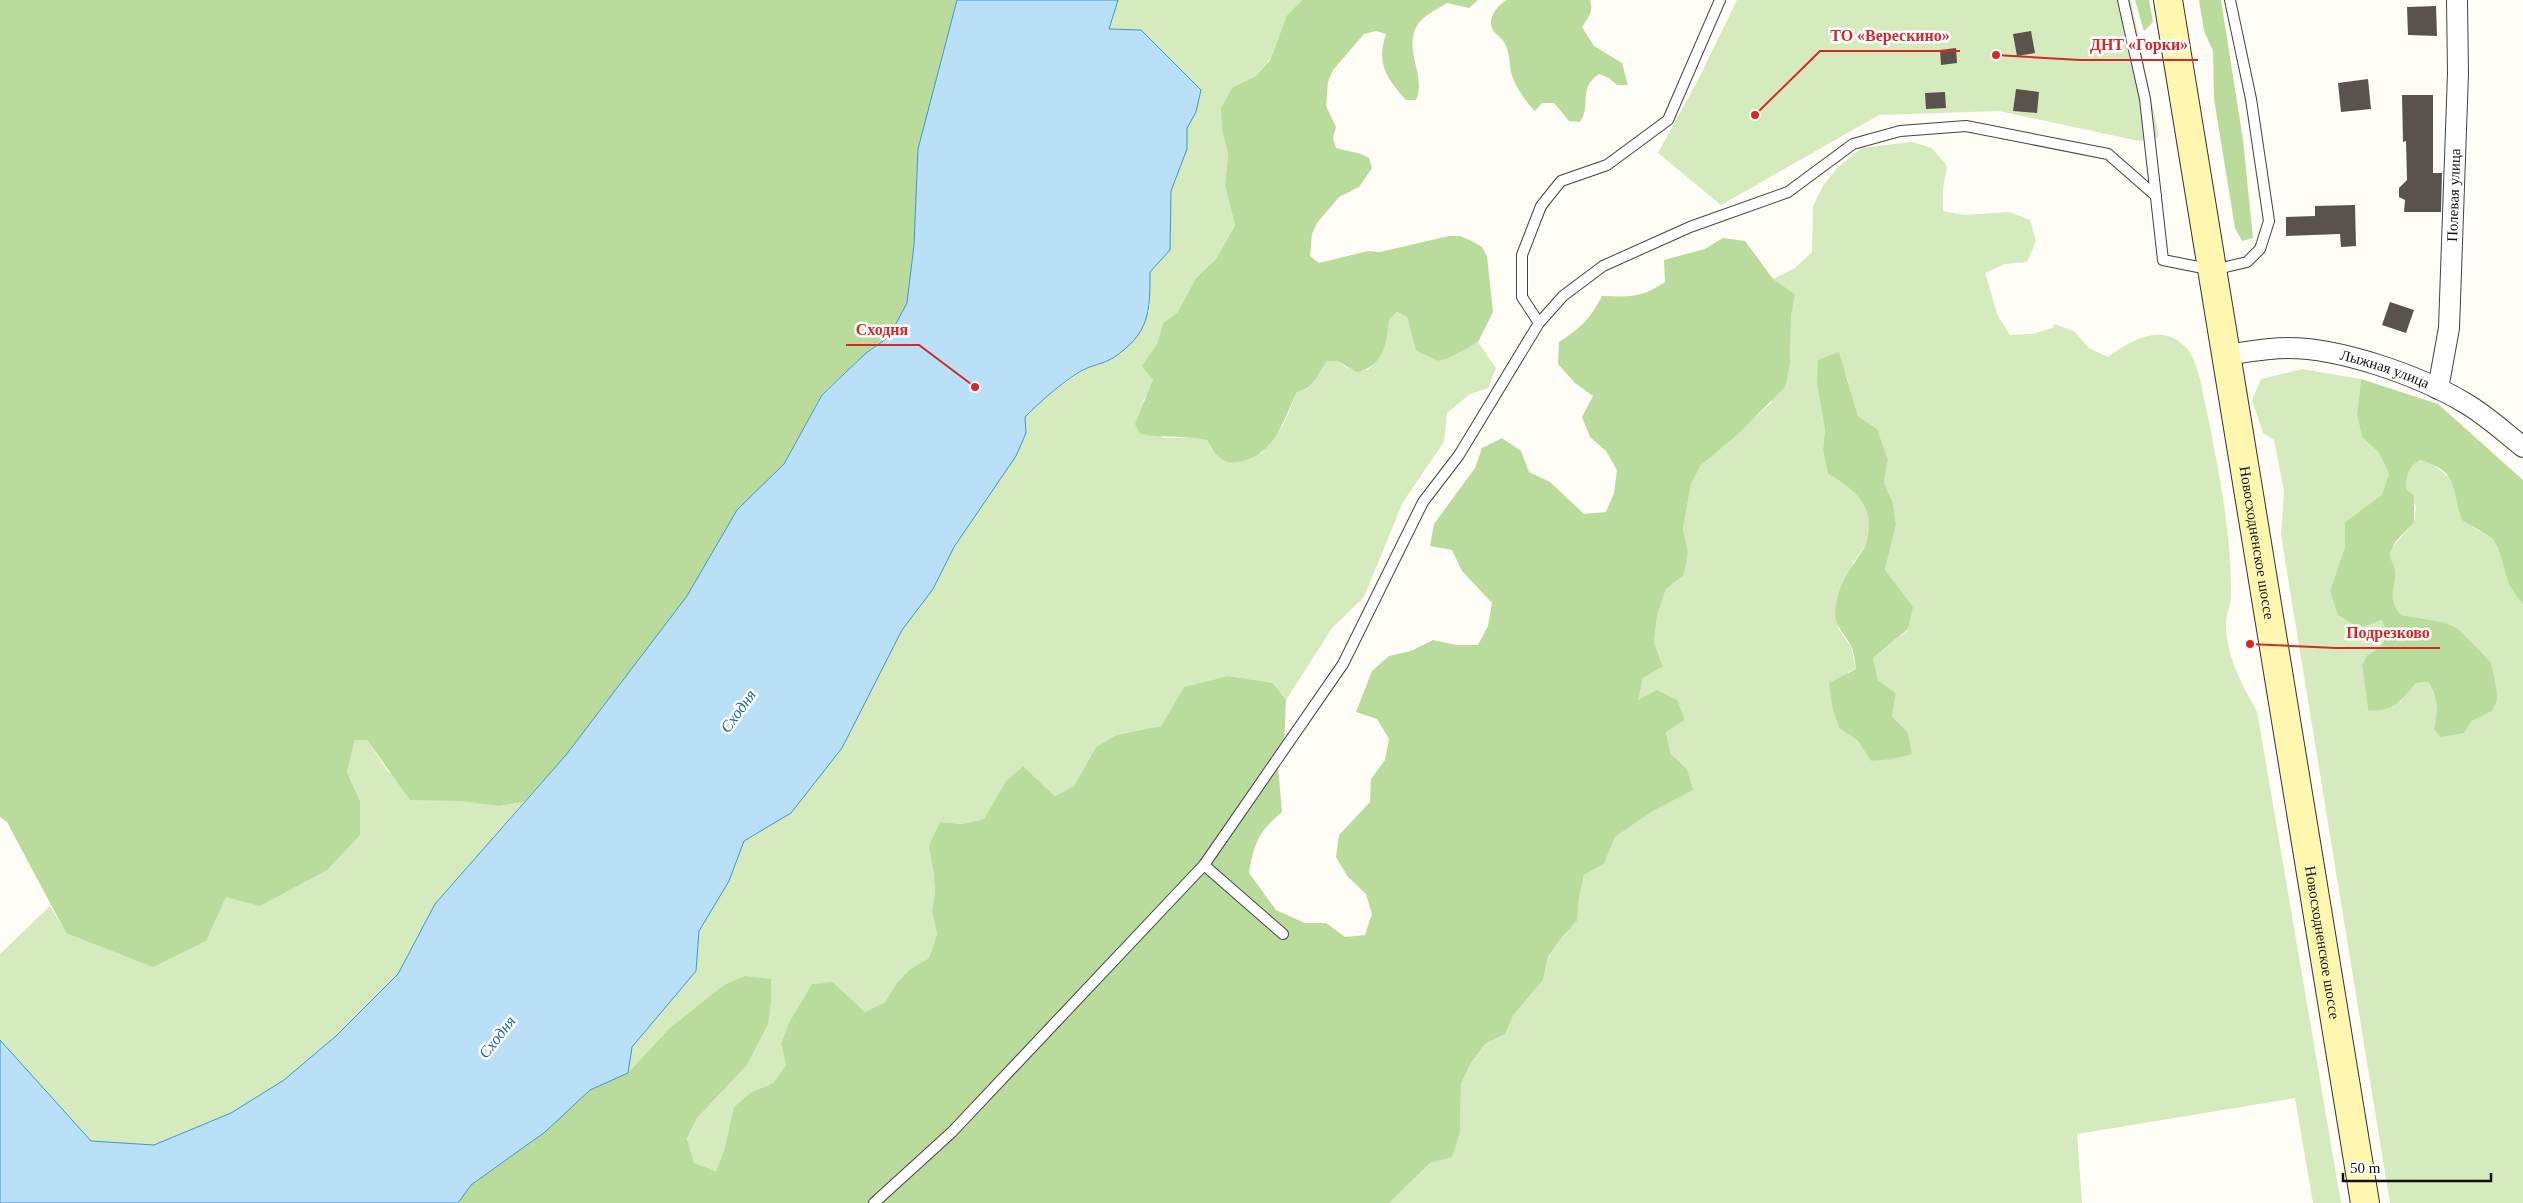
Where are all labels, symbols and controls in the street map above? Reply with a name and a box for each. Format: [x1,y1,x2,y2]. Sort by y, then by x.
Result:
callout: ТО «Верескино» [1820,20,1960,51]
text: ТО «Верескино» [1830,27,1950,45]
callout: ДНТ «Горки» [2080,29,2198,60]
text: ДНТ «Горки» [2090,36,2188,54]
street label: Полевая улица [2444,148,2463,242]
callout: Сходня [846,314,919,345]
text: Сходня [856,321,909,338]
street label: Лыжная улица [2339,347,2432,392]
street label: Новосходненское шоссе [2236,465,2277,621]
callout: Подрезково [2336,617,2440,648]
text: Подрезково [2346,624,2430,642]
water label: Сходня [717,686,759,736]
street label: Новосходненское шоссе [2302,865,2343,1021]
water label: Сходня [475,1013,519,1061]
scale bar [2343,1150,2490,1182]
text: 50 m [2350,1160,2381,1176]

